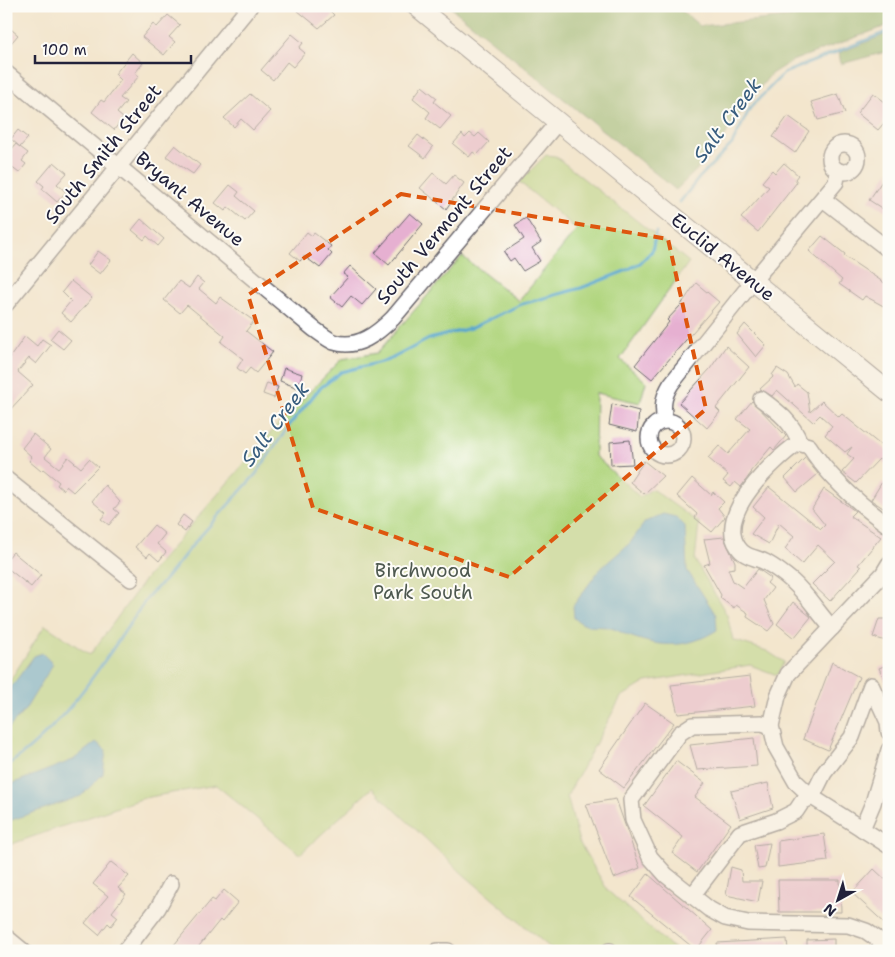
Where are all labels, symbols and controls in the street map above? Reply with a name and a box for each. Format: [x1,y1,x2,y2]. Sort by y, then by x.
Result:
scale bar [35,32,191,64]
text: 100 m [42,40,87,60]
water label: Salt Creek [687,72,768,167]
street label: South Smith Street [39,79,167,229]
street label: South Vermont Street [370,141,518,309]
street label: Bryant Avenue [130,146,250,252]
street label: Euclid Avenue [666,207,780,307]
water label: Salt Creek [235,376,316,471]
park label: Birchwood Park South [373,558,473,605]
north arrow [812,874,862,924]
text: N [820,900,840,921]

